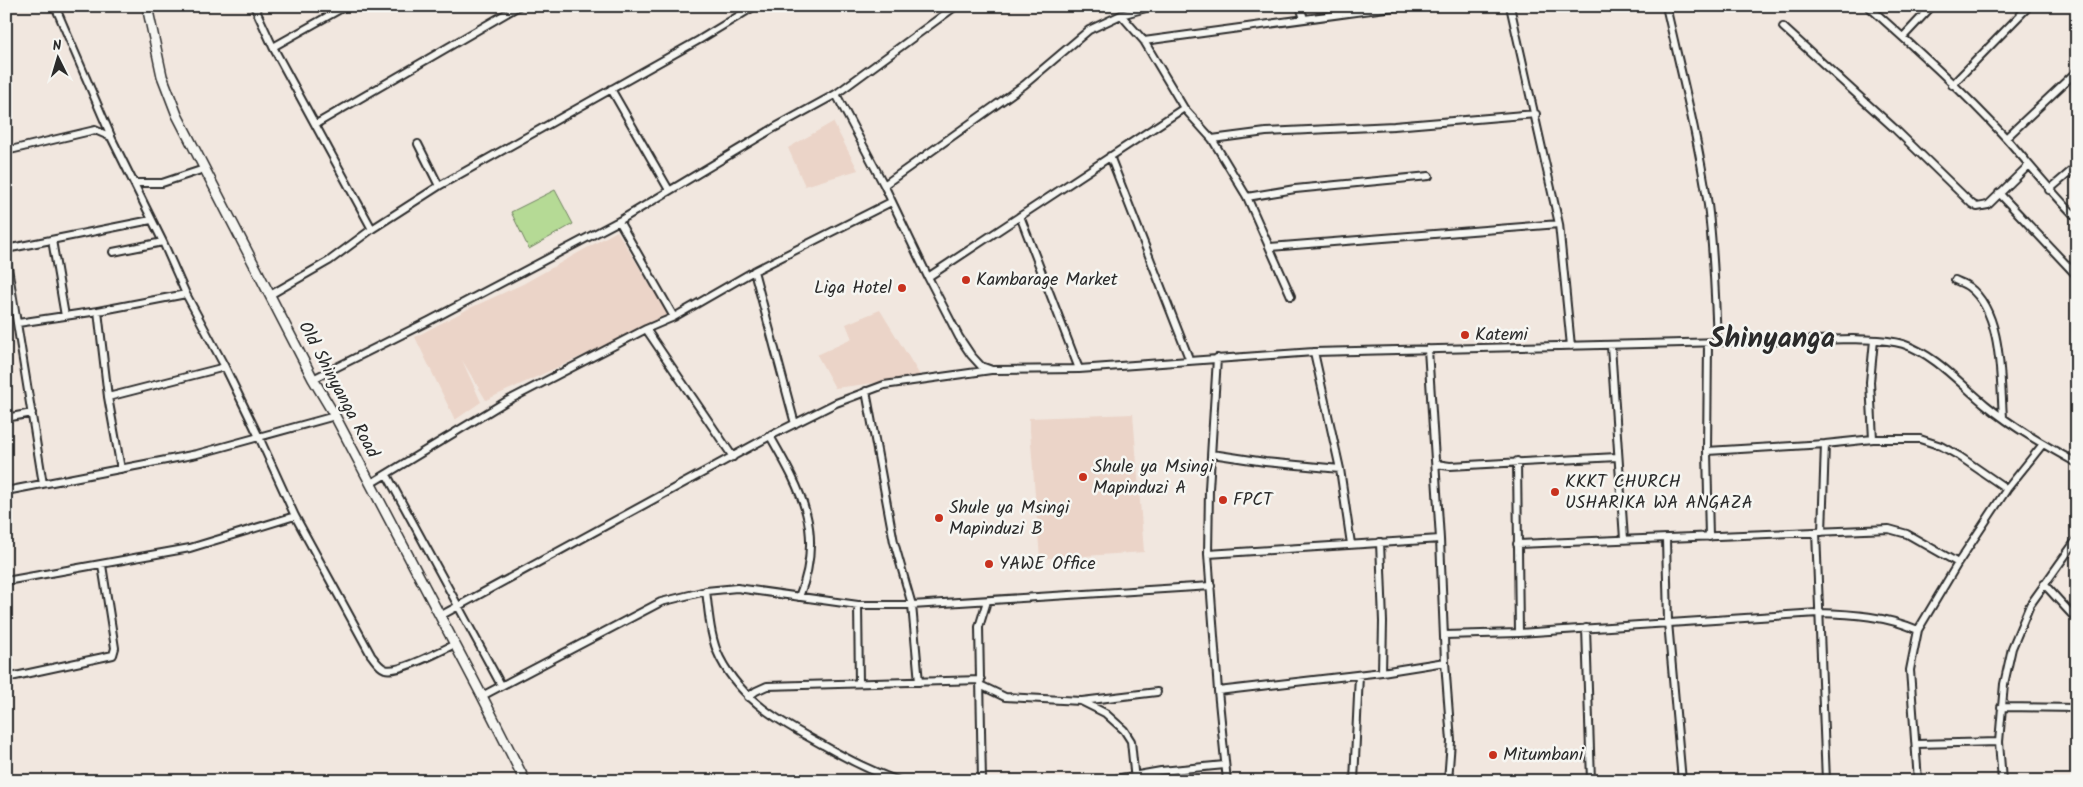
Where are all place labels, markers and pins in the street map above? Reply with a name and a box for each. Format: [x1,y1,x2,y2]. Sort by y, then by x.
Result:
place label: Kambarage Market [976,266,1119,295]
place label: Liga Hotel [814,274,893,303]
marker: Kambarage Market [960,274,972,286]
marker: Liga Hotel [896,282,908,294]
place label: Katemi [1475,321,1528,350]
marker: Katemi [1459,329,1471,341]
place label: Shule ya Msingi Mapinduzi A [1093,453,1214,503]
place label: KKKT CHURCH USHARIKA WA ANGAZA [1565,468,1753,518]
marker: Shule ya Msingi Mapinduzi A [1077,471,1089,483]
place label: FPCT [1233,486,1274,515]
marker: KKKT CHURCH USHARIKA WA ANGAZA [1549,486,1561,498]
place label: Shule ya Msingi Mapinduzi B [949,494,1070,544]
marker: FPCT [1217,494,1229,506]
marker: Shule ya Msingi Mapinduzi B [933,512,945,524]
place label: YAWE Office [999,550,1096,579]
marker: YAWE Office [983,558,995,570]
place label: Mitumbani [1503,741,1584,770]
marker: Mitumbani [1487,749,1499,761]

